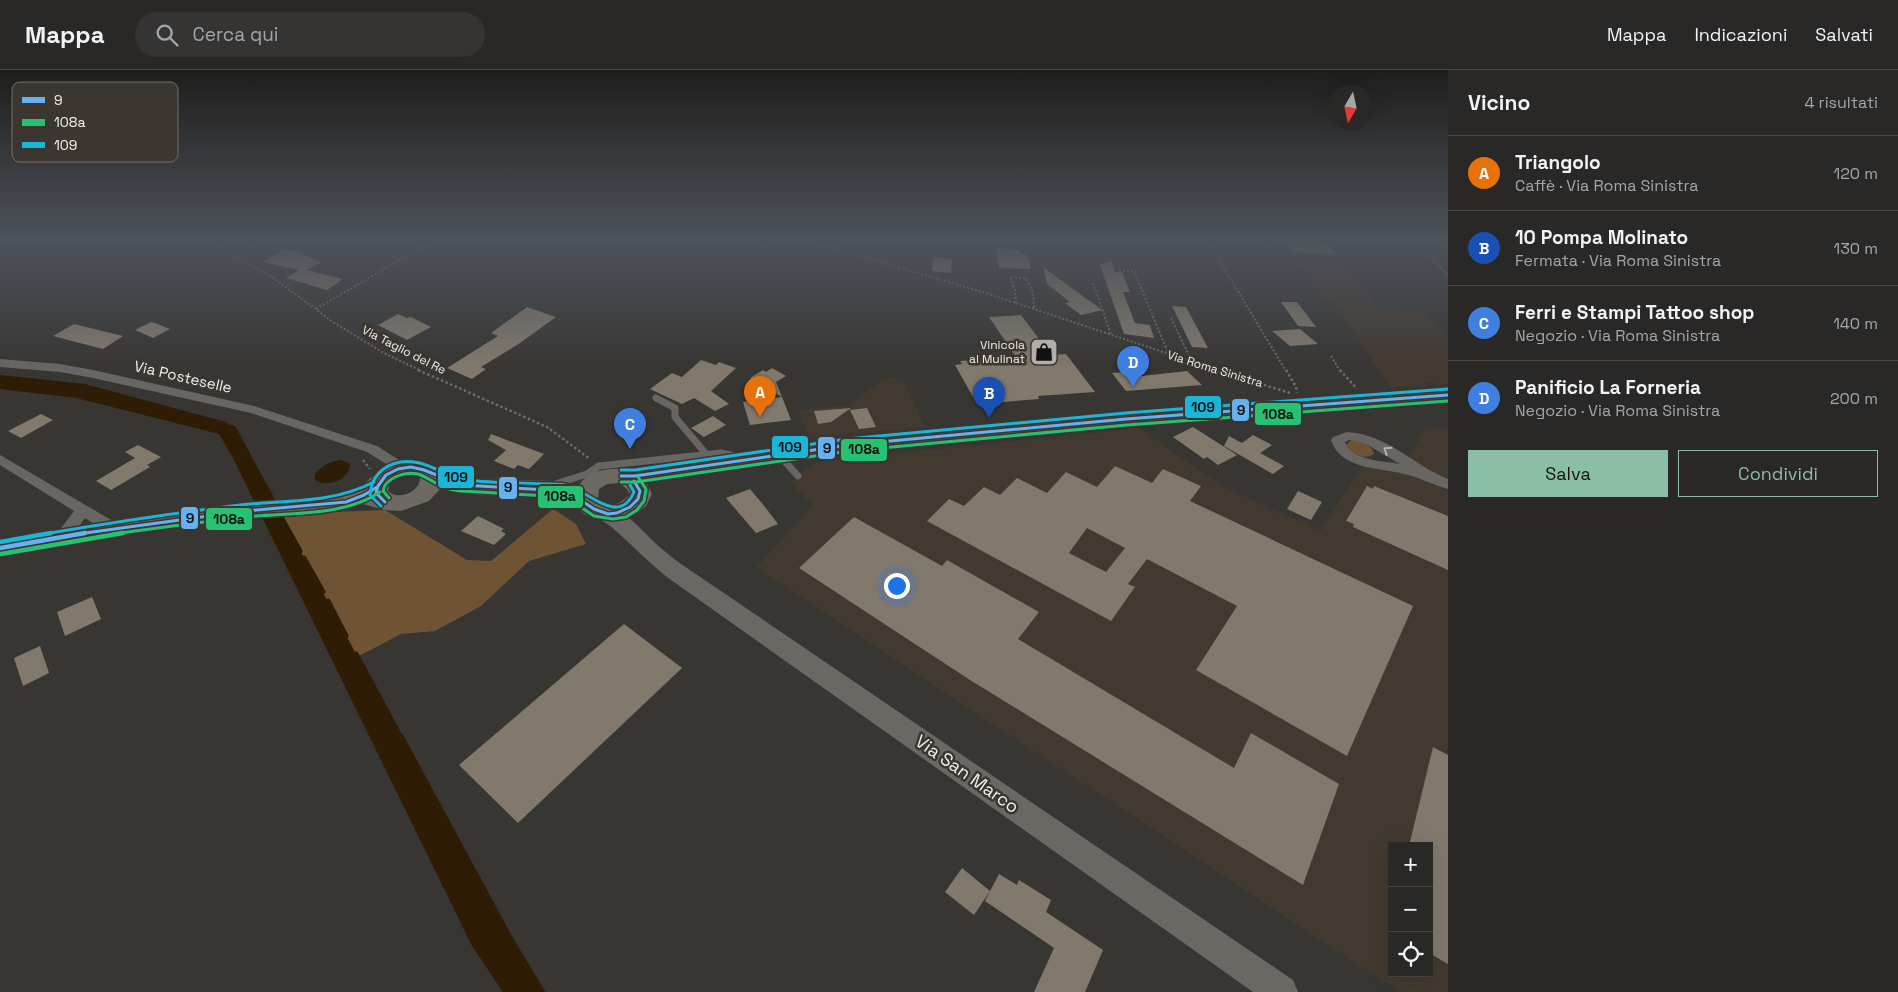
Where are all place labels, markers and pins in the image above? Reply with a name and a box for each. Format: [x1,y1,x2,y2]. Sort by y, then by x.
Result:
place label: Vinicola al Mulinat [969,337,1025,367]
shop icon: Vinicola al Mulinat [1029,337,1059,367]
pin: D [1117,346,1149,387]
pin: A [744,376,776,417]
pin: B [973,377,1005,418]
pin: C [614,408,646,449]

